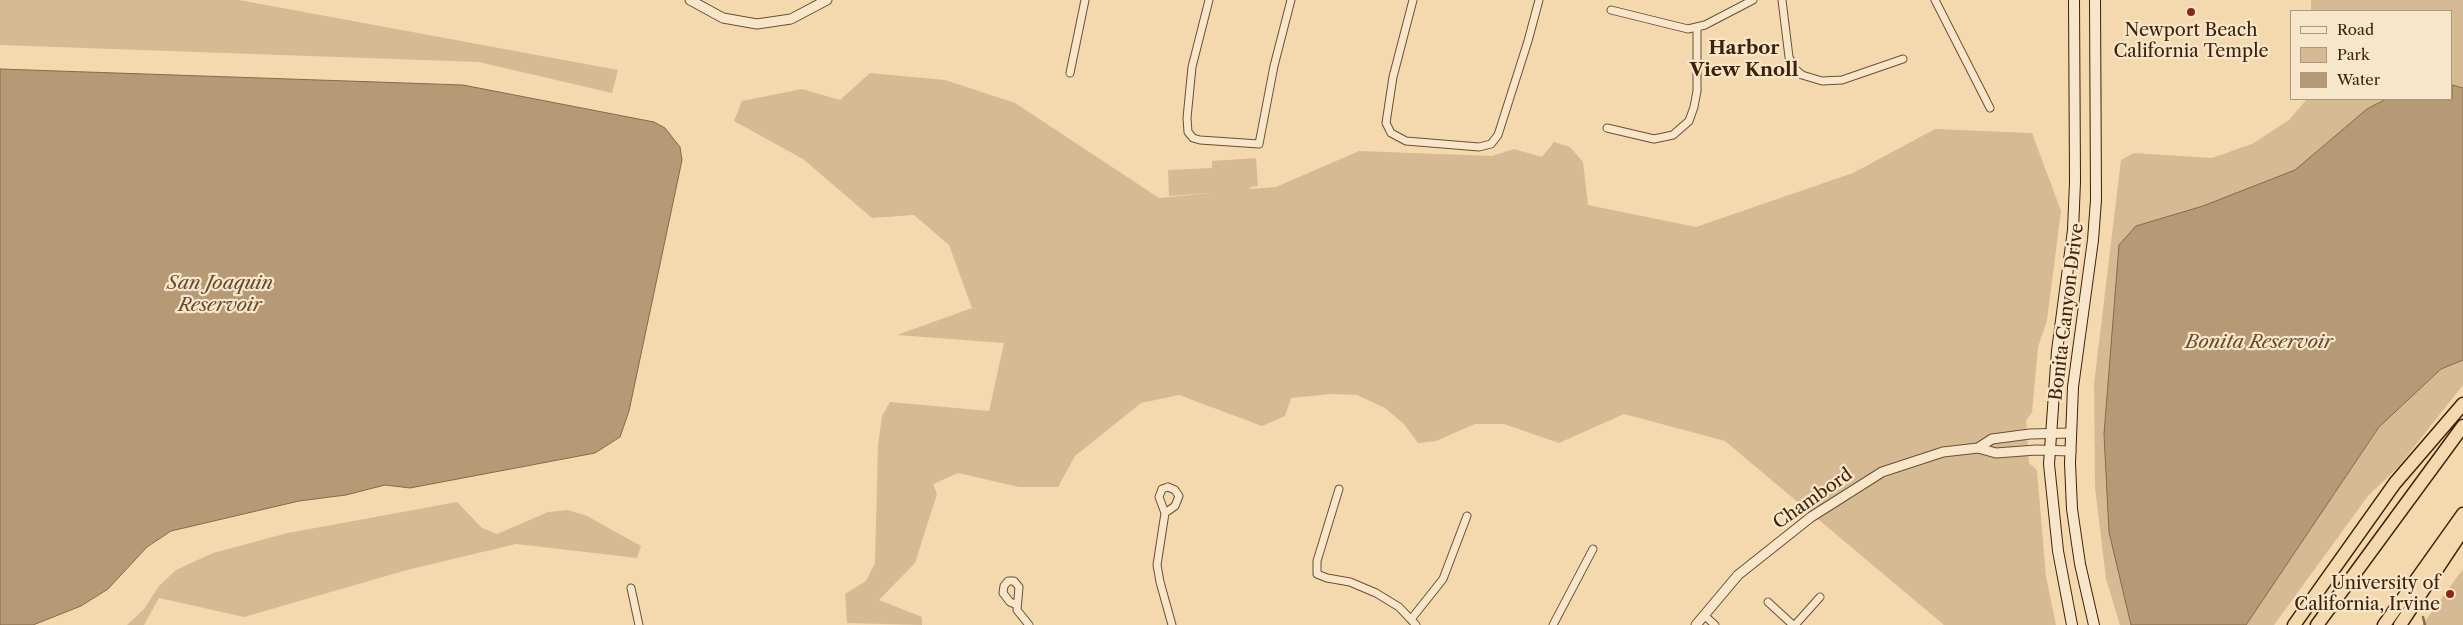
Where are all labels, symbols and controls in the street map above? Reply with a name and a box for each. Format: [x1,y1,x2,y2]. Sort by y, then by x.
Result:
marker: Newport Beach California Temple [2185,6,2197,18]
legend [2290,10,2453,100]
place label: Newport Beach California Temple [2113,20,2269,62]
text: Road [2337,20,2374,39]
district label: Harbor View Knoll [1690,38,1798,82]
text: Park [2337,45,2370,64]
text: Water [2337,70,2380,89]
street label: Bonita Canyon Drive [2045,222,2089,402]
water label: San Joaquin Reservoir [167,273,273,317]
water label: Bonita Reservoir [2185,332,2333,354]
street label: Chambord [1769,464,1857,534]
place label: University of California, Irvine [2294,573,2440,616]
marker: University of California, Irvine [2444,588,2456,600]

